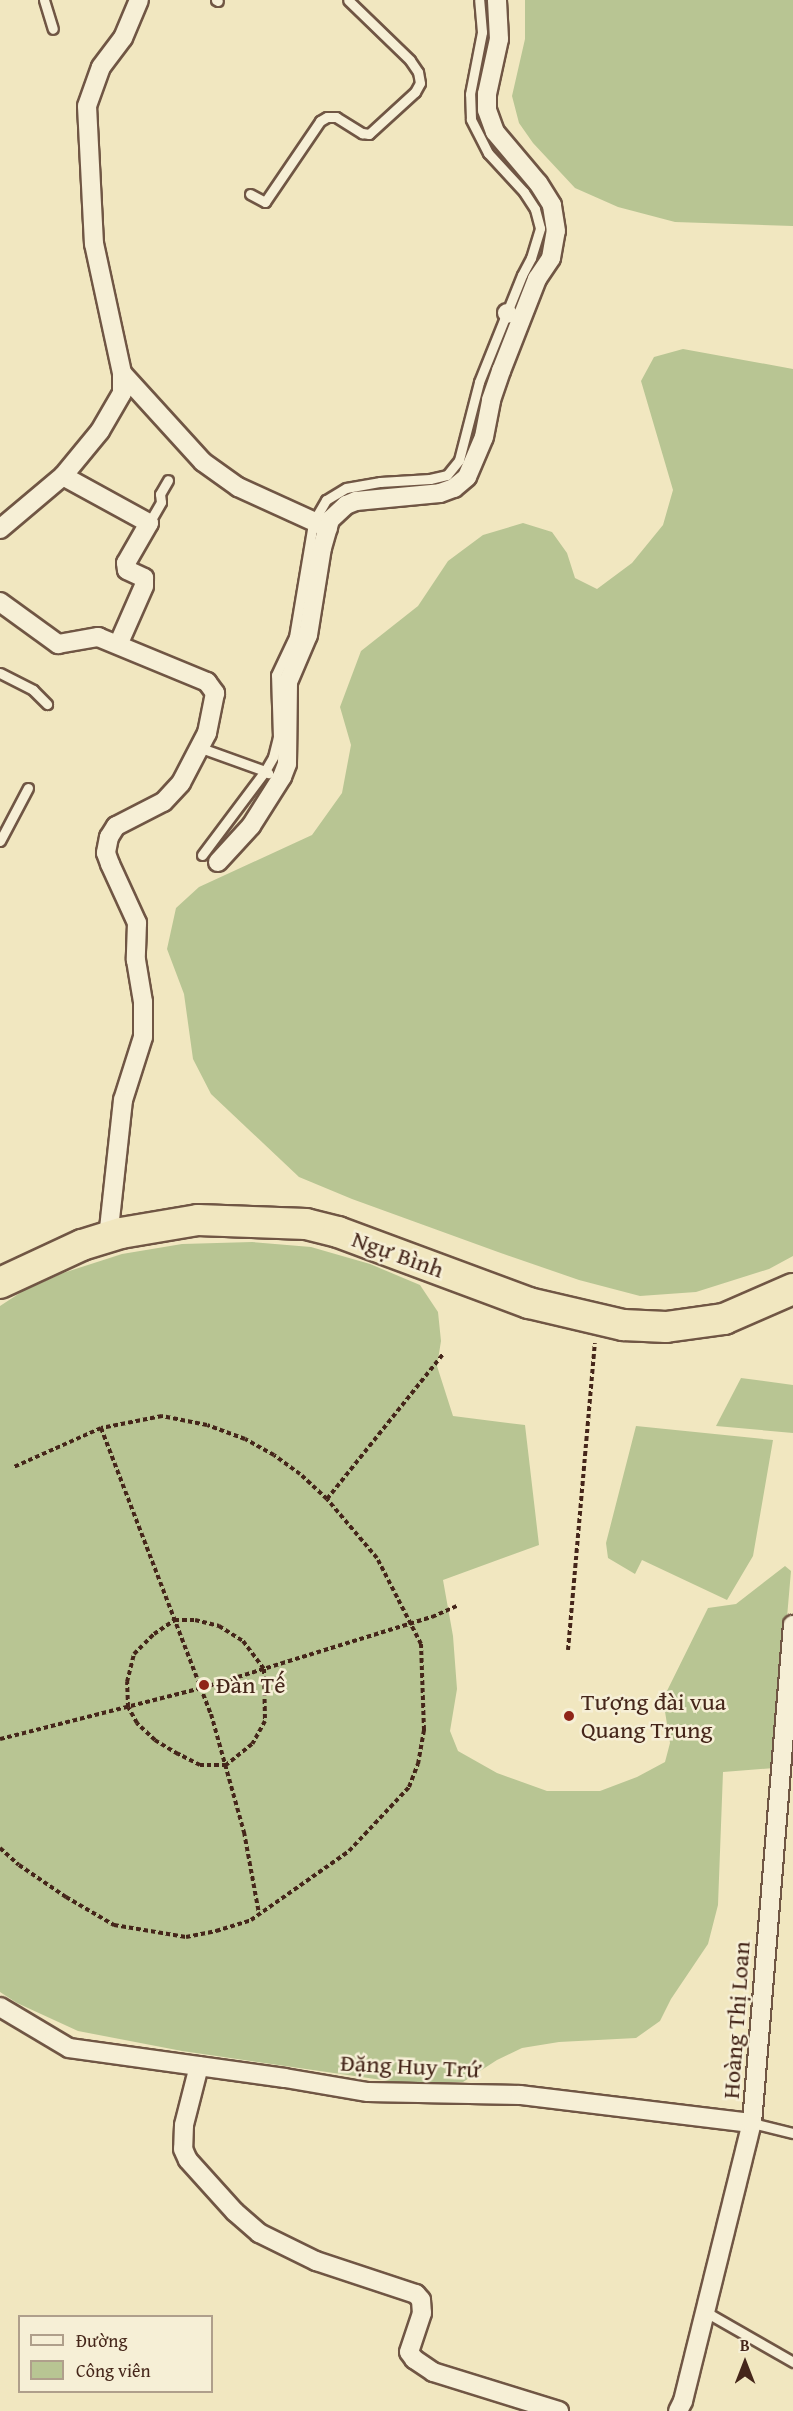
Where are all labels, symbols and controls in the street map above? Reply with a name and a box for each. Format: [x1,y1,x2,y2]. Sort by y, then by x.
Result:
street label: Ngự Bình [348,1224,448,1284]
place label: Đàn Tế [216,1671,285,1699]
marker: Đàn Tế [197,1678,211,1692]
place label: Tượng đài vua Quang Trung [581,1688,726,1744]
marker: Tượng đài vua Quang Trung [562,1709,576,1723]
street label: Hoàng Thị Loan [716,1940,756,2100]
street label: Đặng Huy Trứ [340,2048,482,2084]
legend [18,2315,213,2393]
text: Đường [76,2327,127,2354]
north arrow [715,2333,775,2393]
text: B [740,2333,750,2357]
text: Công viên [76,2357,151,2384]

